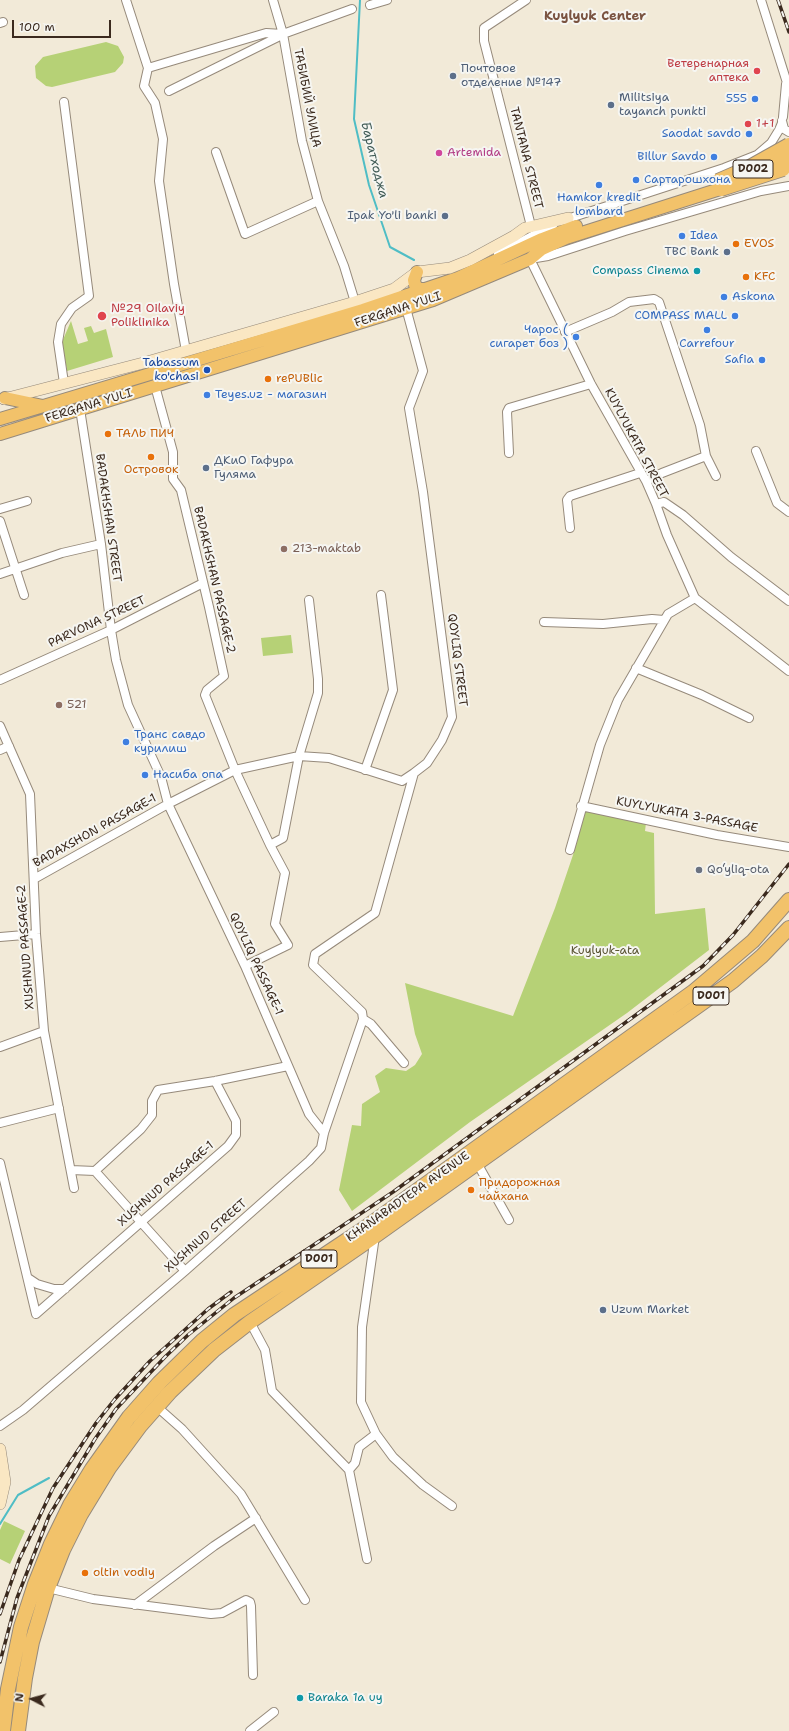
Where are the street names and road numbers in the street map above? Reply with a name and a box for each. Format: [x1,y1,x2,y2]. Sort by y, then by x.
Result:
street label: ТАБИБИЙ УЛИЦА [290,47,324,149]
street label: TANTANA STREET [506,106,546,210]
road number: D002 [733,160,773,178]
street label: FERGANA YULI [353,289,443,331]
street label: FERGANA YULI [44,386,134,426]
street label: KUYLYUKATA STREET [601,386,671,500]
street label: BADAKHSHAN STREET [92,453,124,583]
street label: BADAKHSHAN PASSAGE-2 [190,505,238,655]
street label: PARVONA STREET [46,593,148,651]
street label: QOYLIQ STREET [444,613,470,707]
street label: BADAXSHON PASSAGE-1 [31,791,159,871]
street label: KUYLYUKATA 3-PASSAGE [615,794,759,836]
street label: XUSHNUD PASSAGE-2 [14,884,38,1010]
street label: QOYLIQ PASSAGE-1 [226,910,286,1018]
road number: D001 [693,987,729,1005]
street label: XUSHNUD PASSAGE-1 [115,1138,217,1230]
street label: KHANABADTEPA AVENUE [343,1149,473,1245]
street label: XUSHNUD STREET [162,1196,250,1276]
road number: D001 [301,1250,337,1268]

